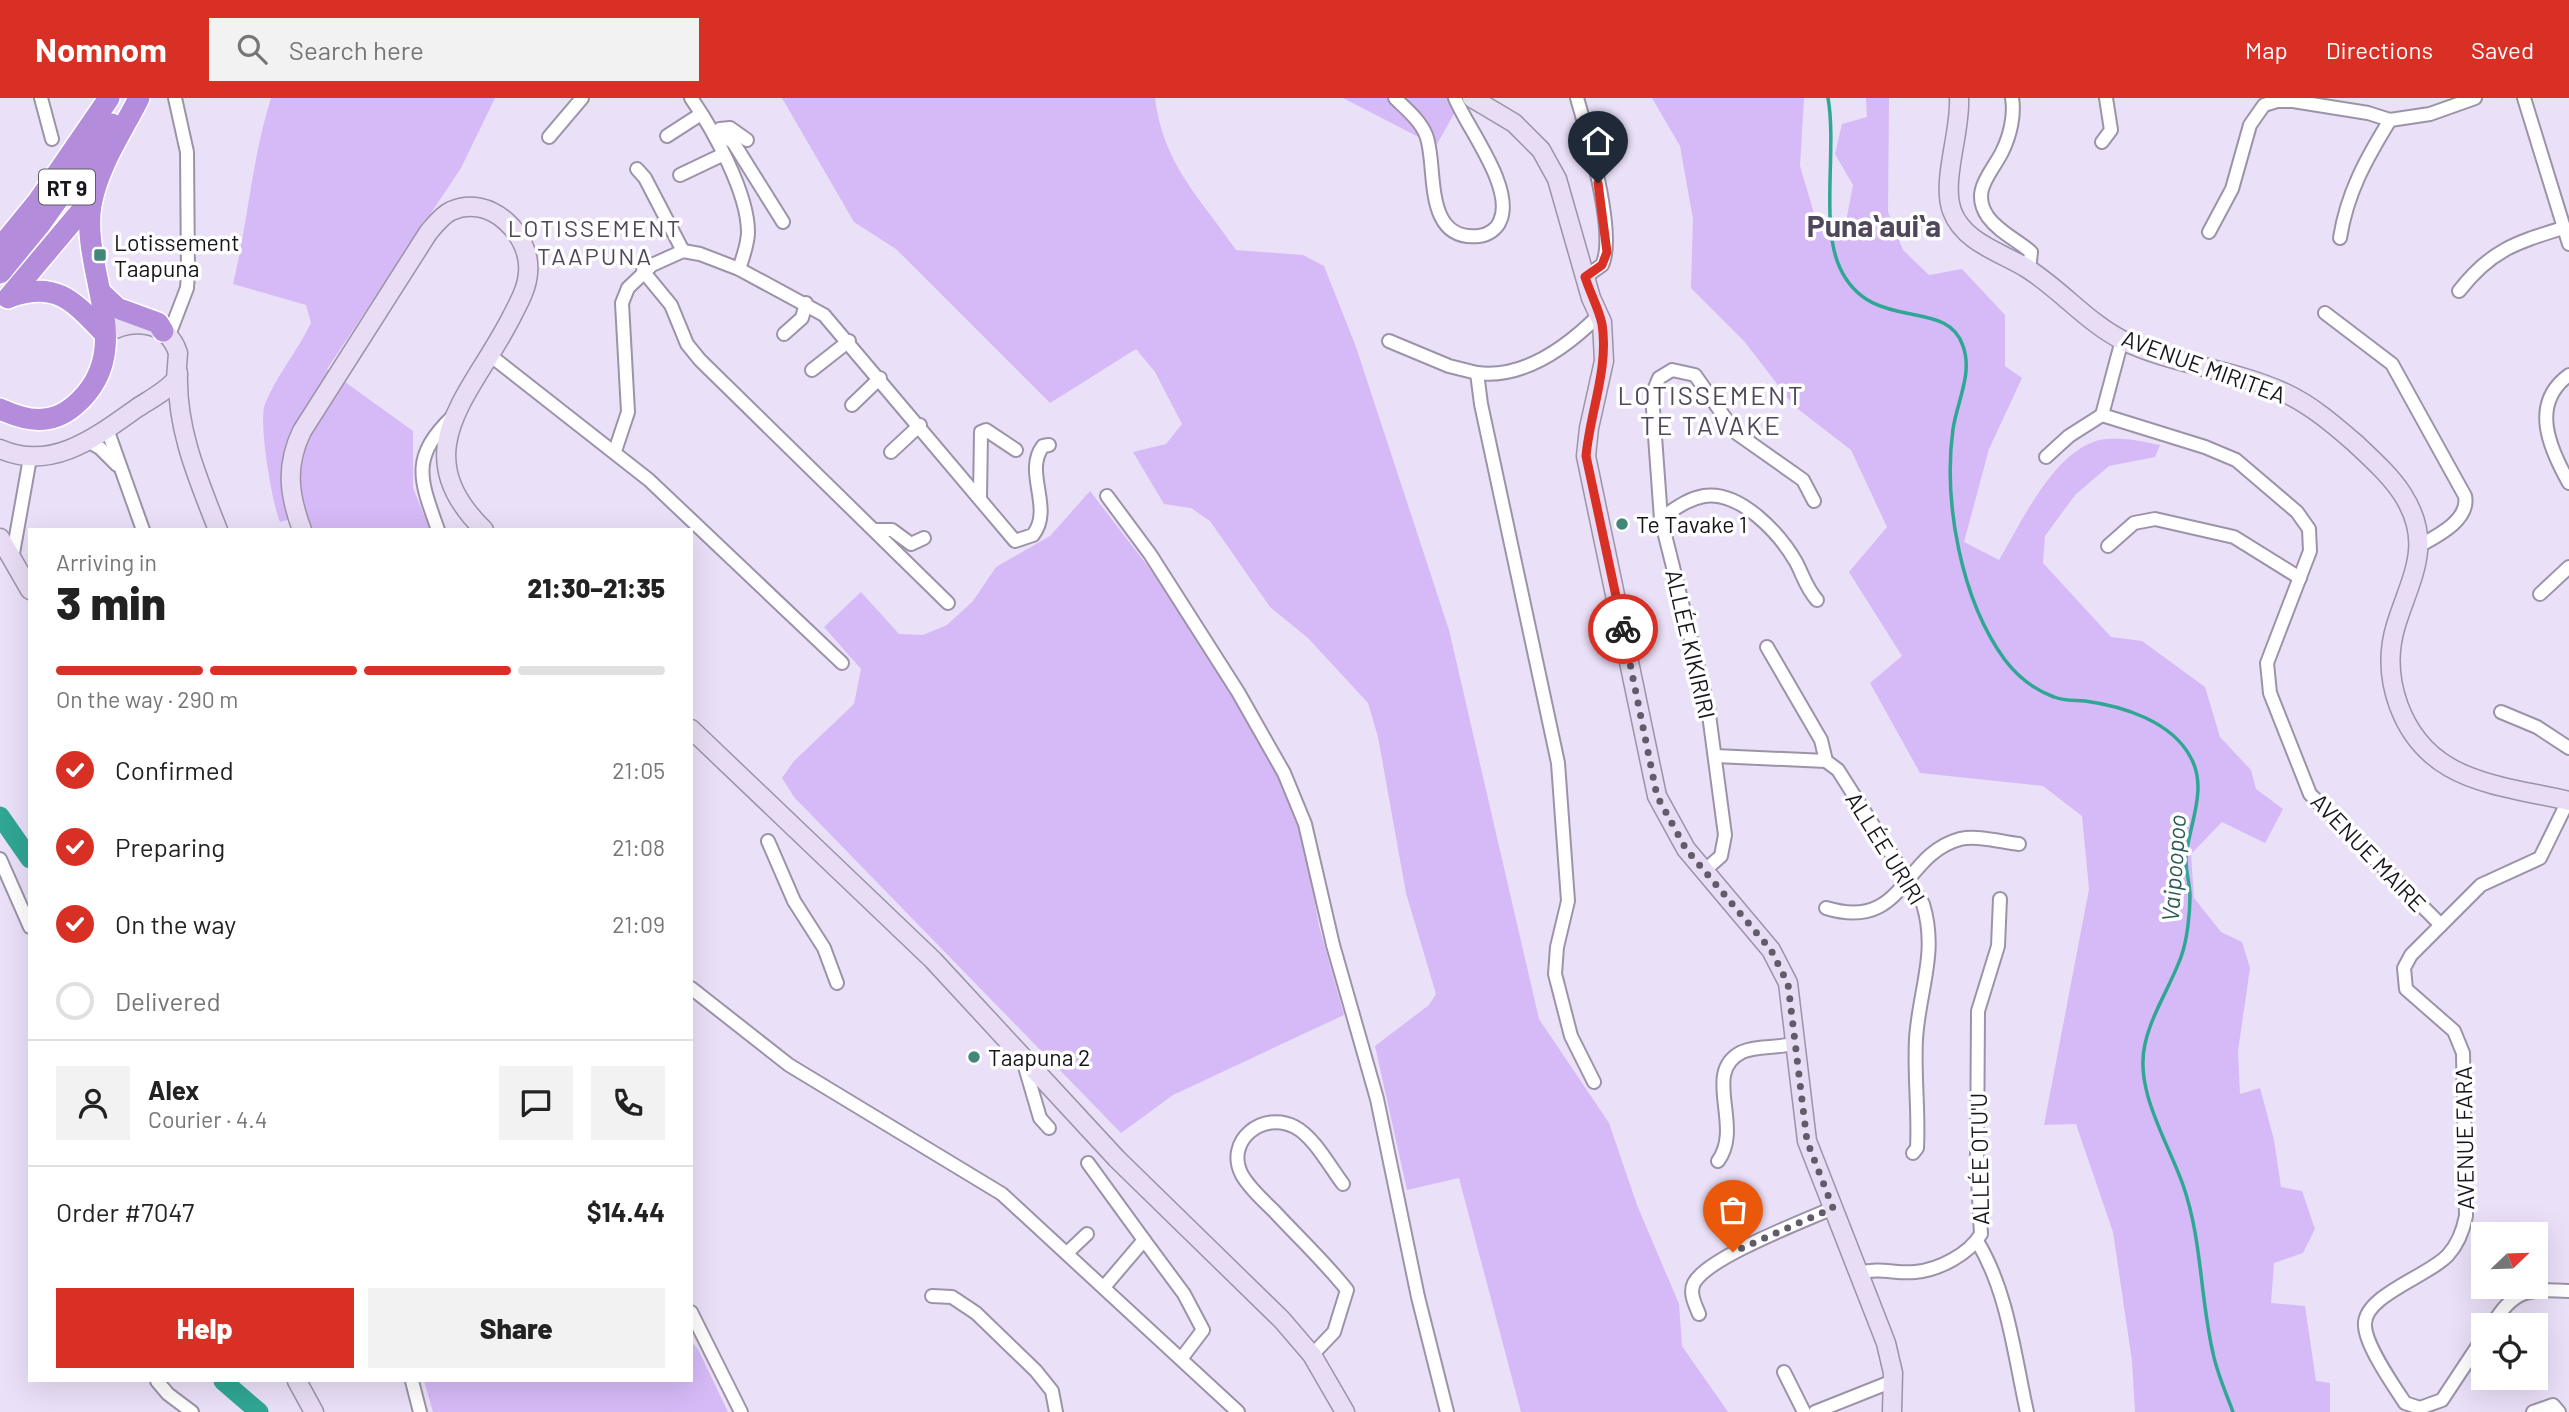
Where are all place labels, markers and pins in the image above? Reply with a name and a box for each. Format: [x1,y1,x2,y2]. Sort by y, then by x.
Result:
pin [1568,111,1628,183]
place label: Lotissement Taapuna [114,228,240,282]
marker: Lotissement Taapuna [92,247,108,263]
place label: Te Tavake 1 [1636,510,1747,538]
marker: Te Tavake 1 [1614,516,1630,532]
place label: Taapuna 2 [988,1043,1090,1071]
marker: Taapuna 2 [966,1049,982,1065]
pin [1703,1180,1763,1252]

